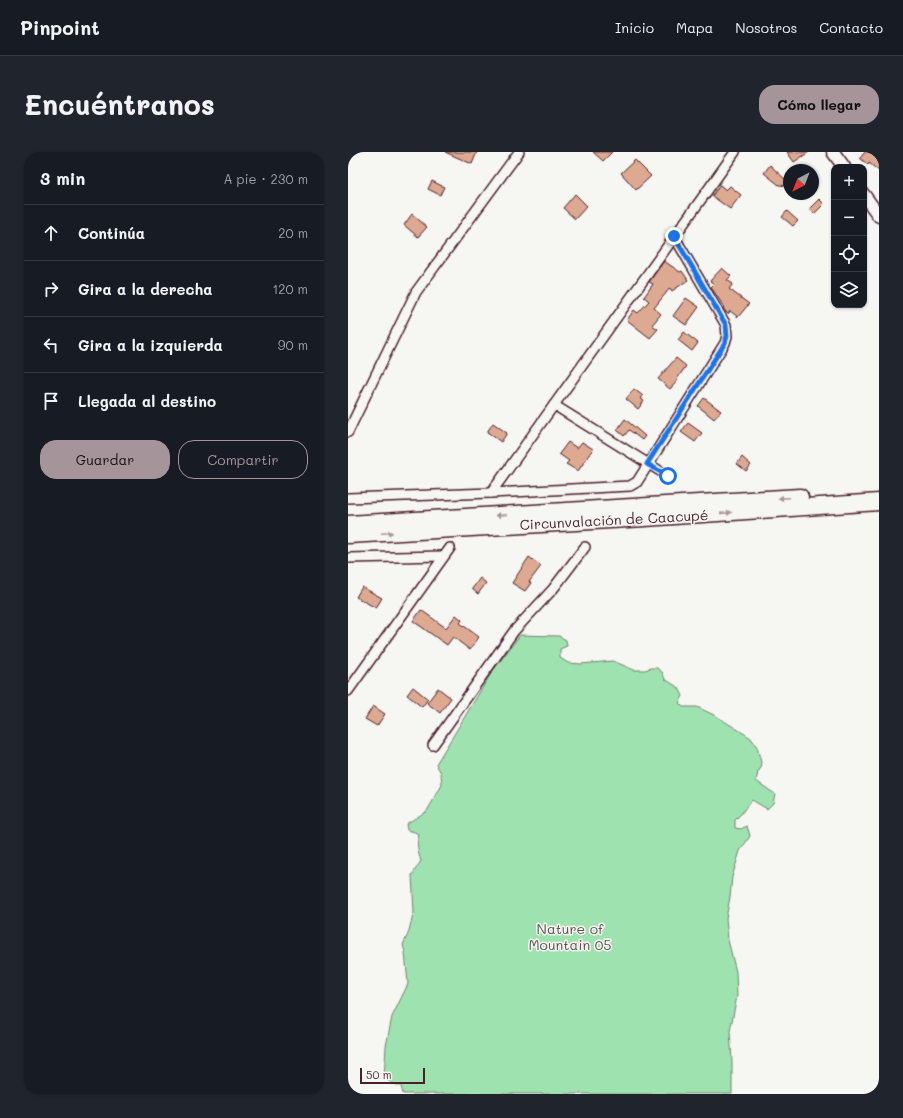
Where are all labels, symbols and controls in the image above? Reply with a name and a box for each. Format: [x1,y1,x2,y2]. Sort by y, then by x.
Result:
text: Pinpoint [20,15,100,40]
text: Inicio [615,18,654,37]
text: Mapa [676,18,713,37]
text: Nosotros [735,18,797,37]
text: Contacto [819,18,883,37]
button: Cómo llegar [759,85,879,124]
text: Encuéntranos [24,86,215,122]
north arrow [783,164,819,200]
map controls [831,164,867,308]
button: + [831,164,867,200]
text: 3 min [40,167,85,189]
text: A pie · 230 m [223,170,308,187]
button: − [831,200,867,236]
icon: ahead [40,222,62,244]
text: Continúa [78,223,145,243]
text: 20 m [278,224,308,241]
route end [665,227,683,245]
button: locate [831,236,867,272]
button: layers [831,272,867,308]
icon: right [40,278,62,300]
text: Gira a la derecha [78,279,212,299]
text: 120 m [272,280,308,297]
icon: left [40,334,62,356]
text: Gira a la izquierda [78,335,223,355]
text: 90 m [278,336,308,353]
icon: arrive [40,390,62,412]
text: Llegada al destino [78,391,216,411]
button: Guardar [40,440,170,479]
button: Compartir [178,440,308,479]
route start [659,467,677,485]
one-way arrow [778,494,790,501]
street label: Circunvalación de Caacupé [519,505,709,534]
one-way arrow [720,509,732,516]
one-way arrow [495,511,507,518]
one-way arrow [381,530,394,536]
park label: Nature of Mountain 05 [528,919,612,954]
scale bar [360,1066,425,1085]
text: 50 m [366,1067,392,1082]

